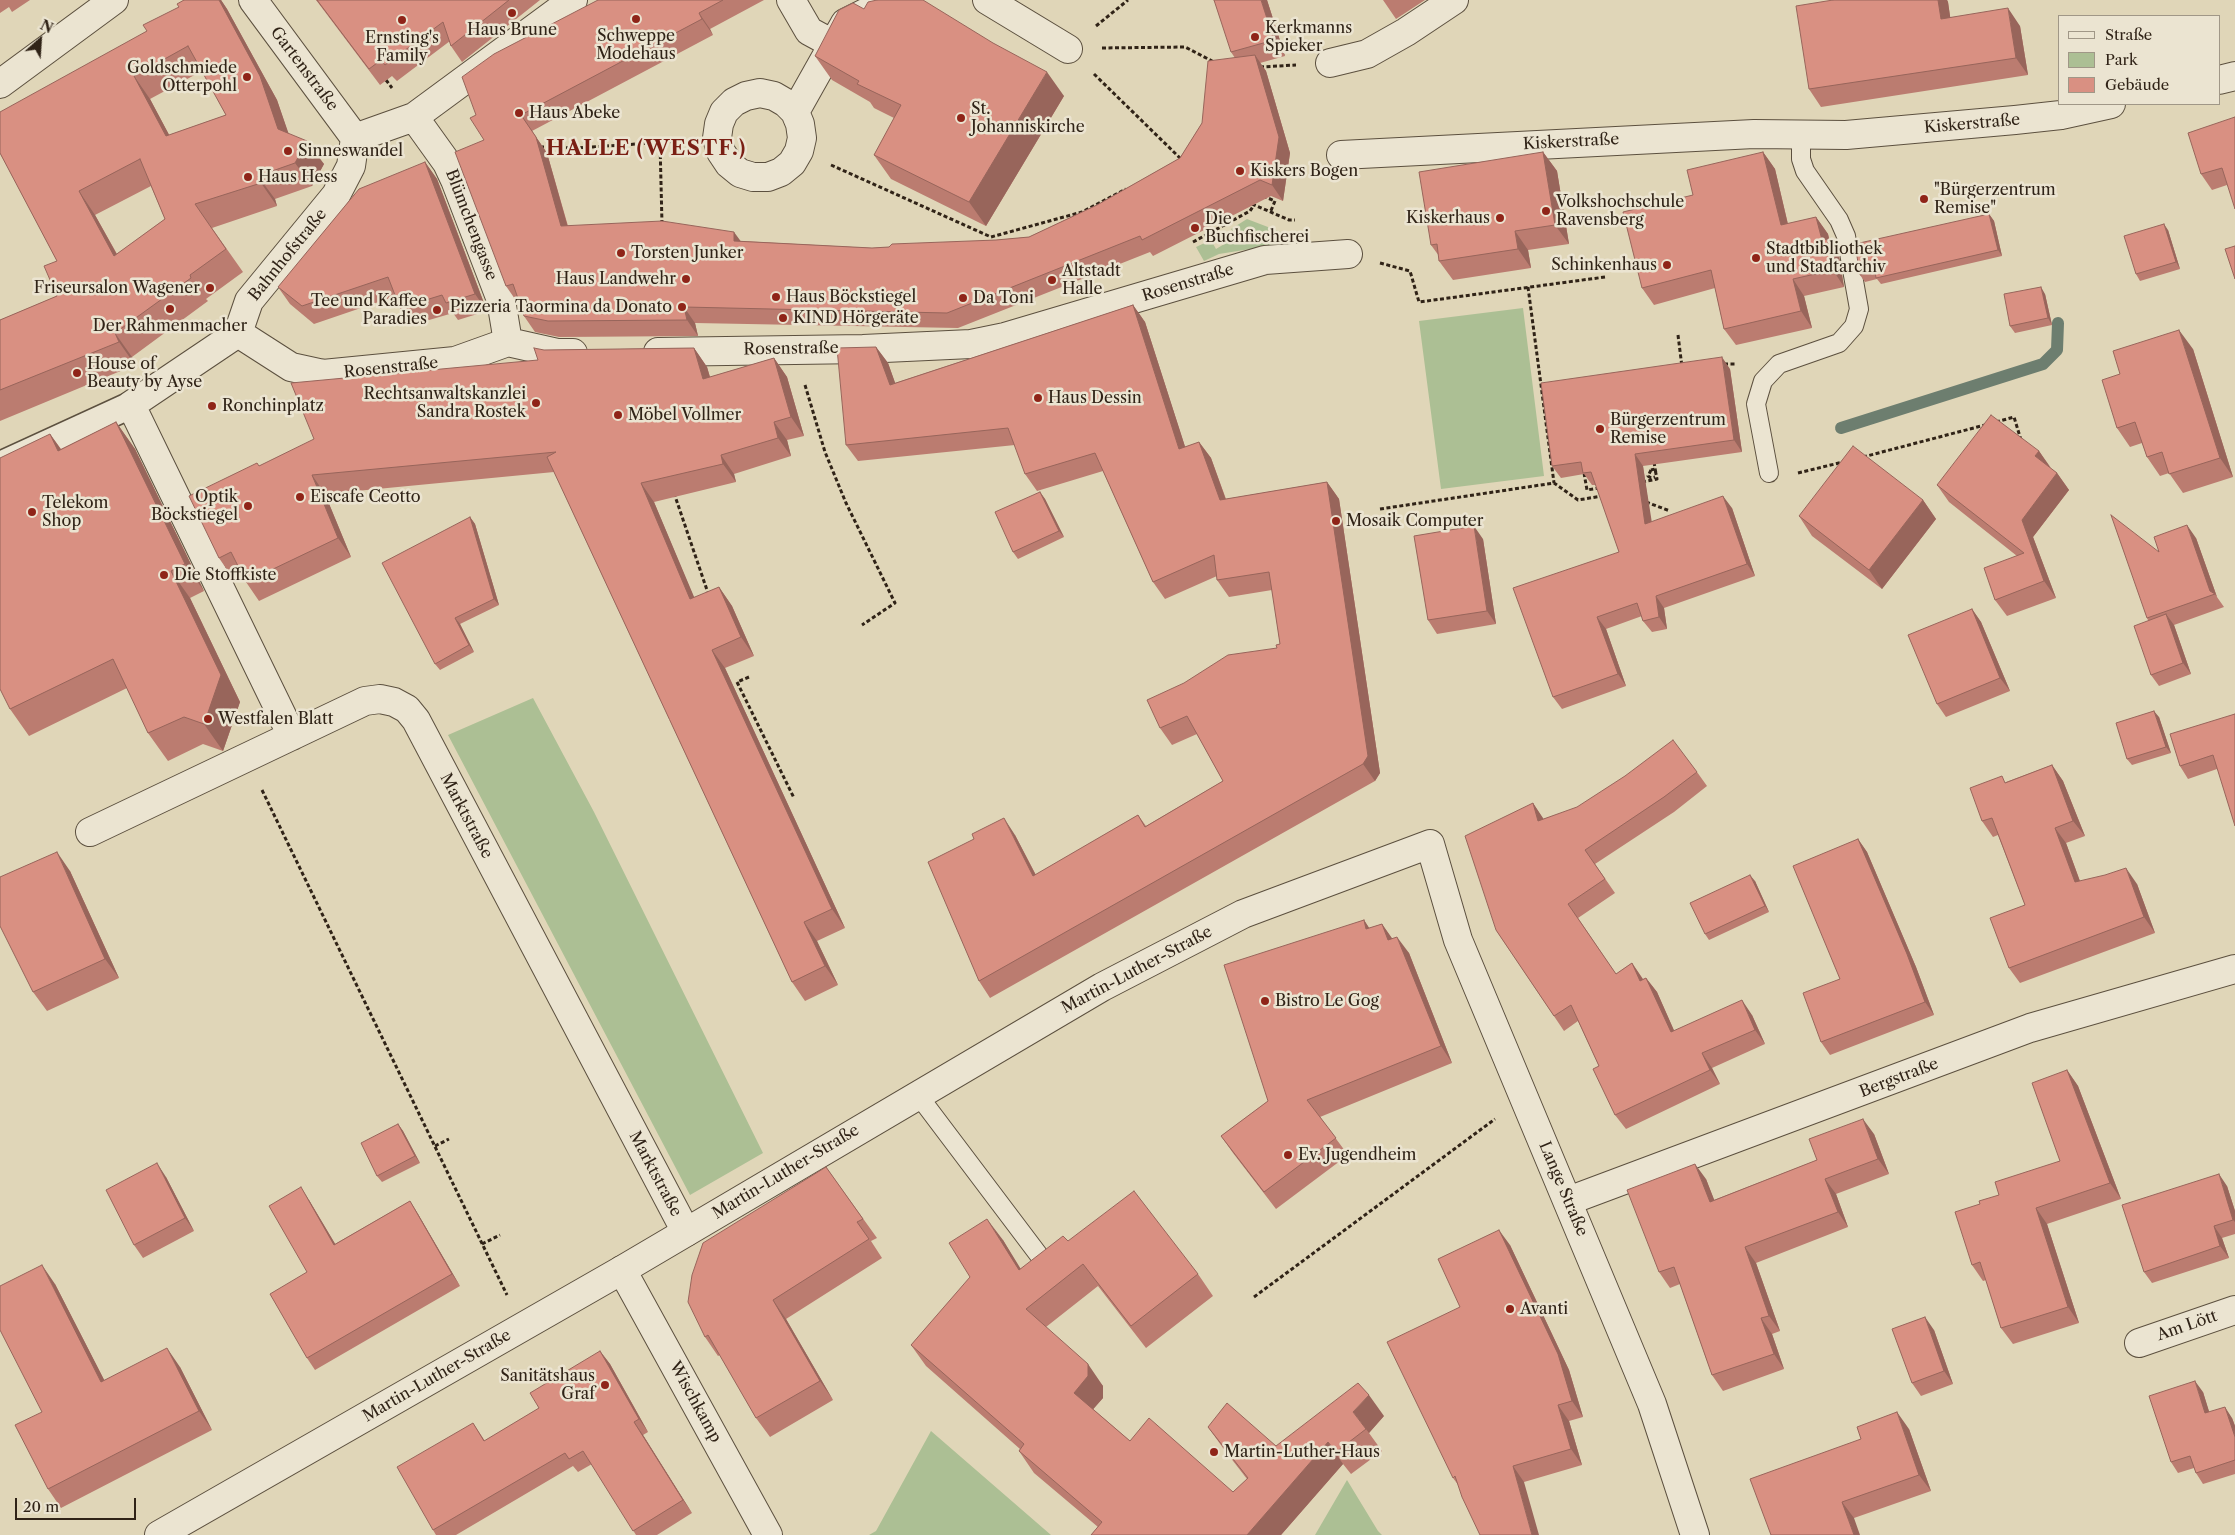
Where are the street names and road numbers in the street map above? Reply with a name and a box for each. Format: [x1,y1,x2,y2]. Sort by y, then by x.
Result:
street label: Gartenstraße [266,23,342,115]
street label: Kiskerstraße [1923,110,2021,138]
street label: Kiskerstraße [1522,130,1620,154]
street label: Blümchengasse [441,167,501,283]
street label: Bahnhofstraße [245,205,331,305]
street label: Rosenstraße [1140,260,1236,306]
street label: Rosenstraße [743,339,839,359]
street label: Rosenstraße [343,353,439,383]
street label: Marktstraße [436,770,496,862]
street label: Martin-Luther-Straße [1058,922,1216,1018]
street label: Bergstraße [1857,1054,1941,1102]
street label: Martin-Luther-Straße [709,1121,863,1223]
street label: Marktstraße [625,1128,685,1220]
street label: Lange Straße [1534,1139,1592,1239]
street label: Am Lött [2154,1307,2220,1345]
street label: Martin-Luther-Straße [360,1326,514,1426]
street label: Wischkamp [665,1358,725,1446]

